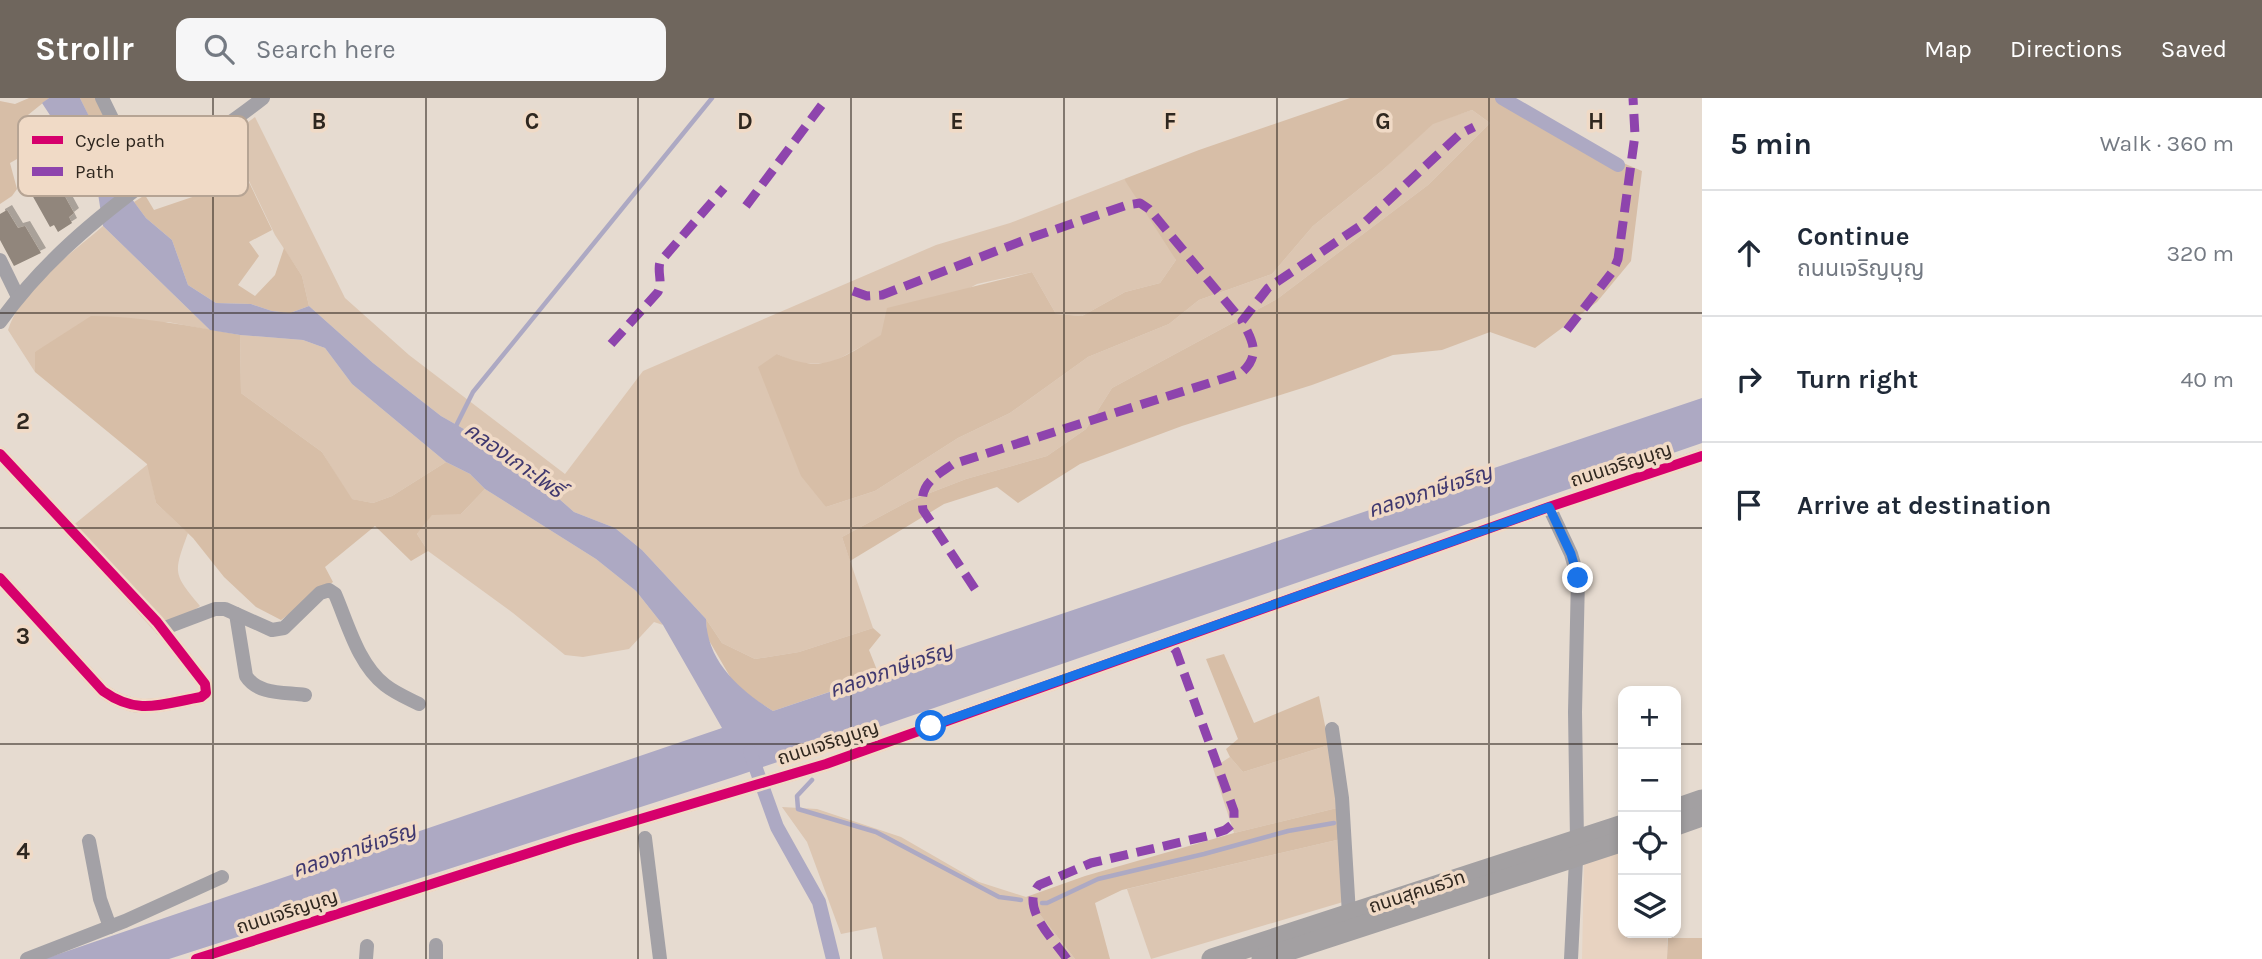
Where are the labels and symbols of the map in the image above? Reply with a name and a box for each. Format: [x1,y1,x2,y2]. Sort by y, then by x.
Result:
text: B [312,108,326,135]
text: C [525,108,539,135]
text: D [737,108,753,135]
text: E [950,108,964,135]
text: F [1164,108,1176,135]
text: G [1375,108,1391,135]
text: H [1588,108,1604,135]
legend [18,116,248,196]
text: Cycle path [75,130,165,152]
text: Path [75,161,115,183]
text: 2 [16,408,30,435]
water label: คลองเกาะโพธิ์ [460,417,573,506]
street label: ถนนเจริญบุญ [1568,438,1674,492]
water label: คลองภาษีเจริญ [1365,459,1497,522]
route end [1562,562,1593,593]
text: 3 [16,623,30,650]
water label: คลองภาษีเจริญ [826,637,958,702]
route start [915,710,946,741]
street label: ถนนเจริญบุญ [775,716,881,770]
water label: คลองภาษีเจริญ [289,817,421,882]
text: 4 [16,838,30,865]
street label: ถนนสุคนธวิท [1366,866,1468,918]
street label: ถนนเจริญบุญ [234,885,340,939]

